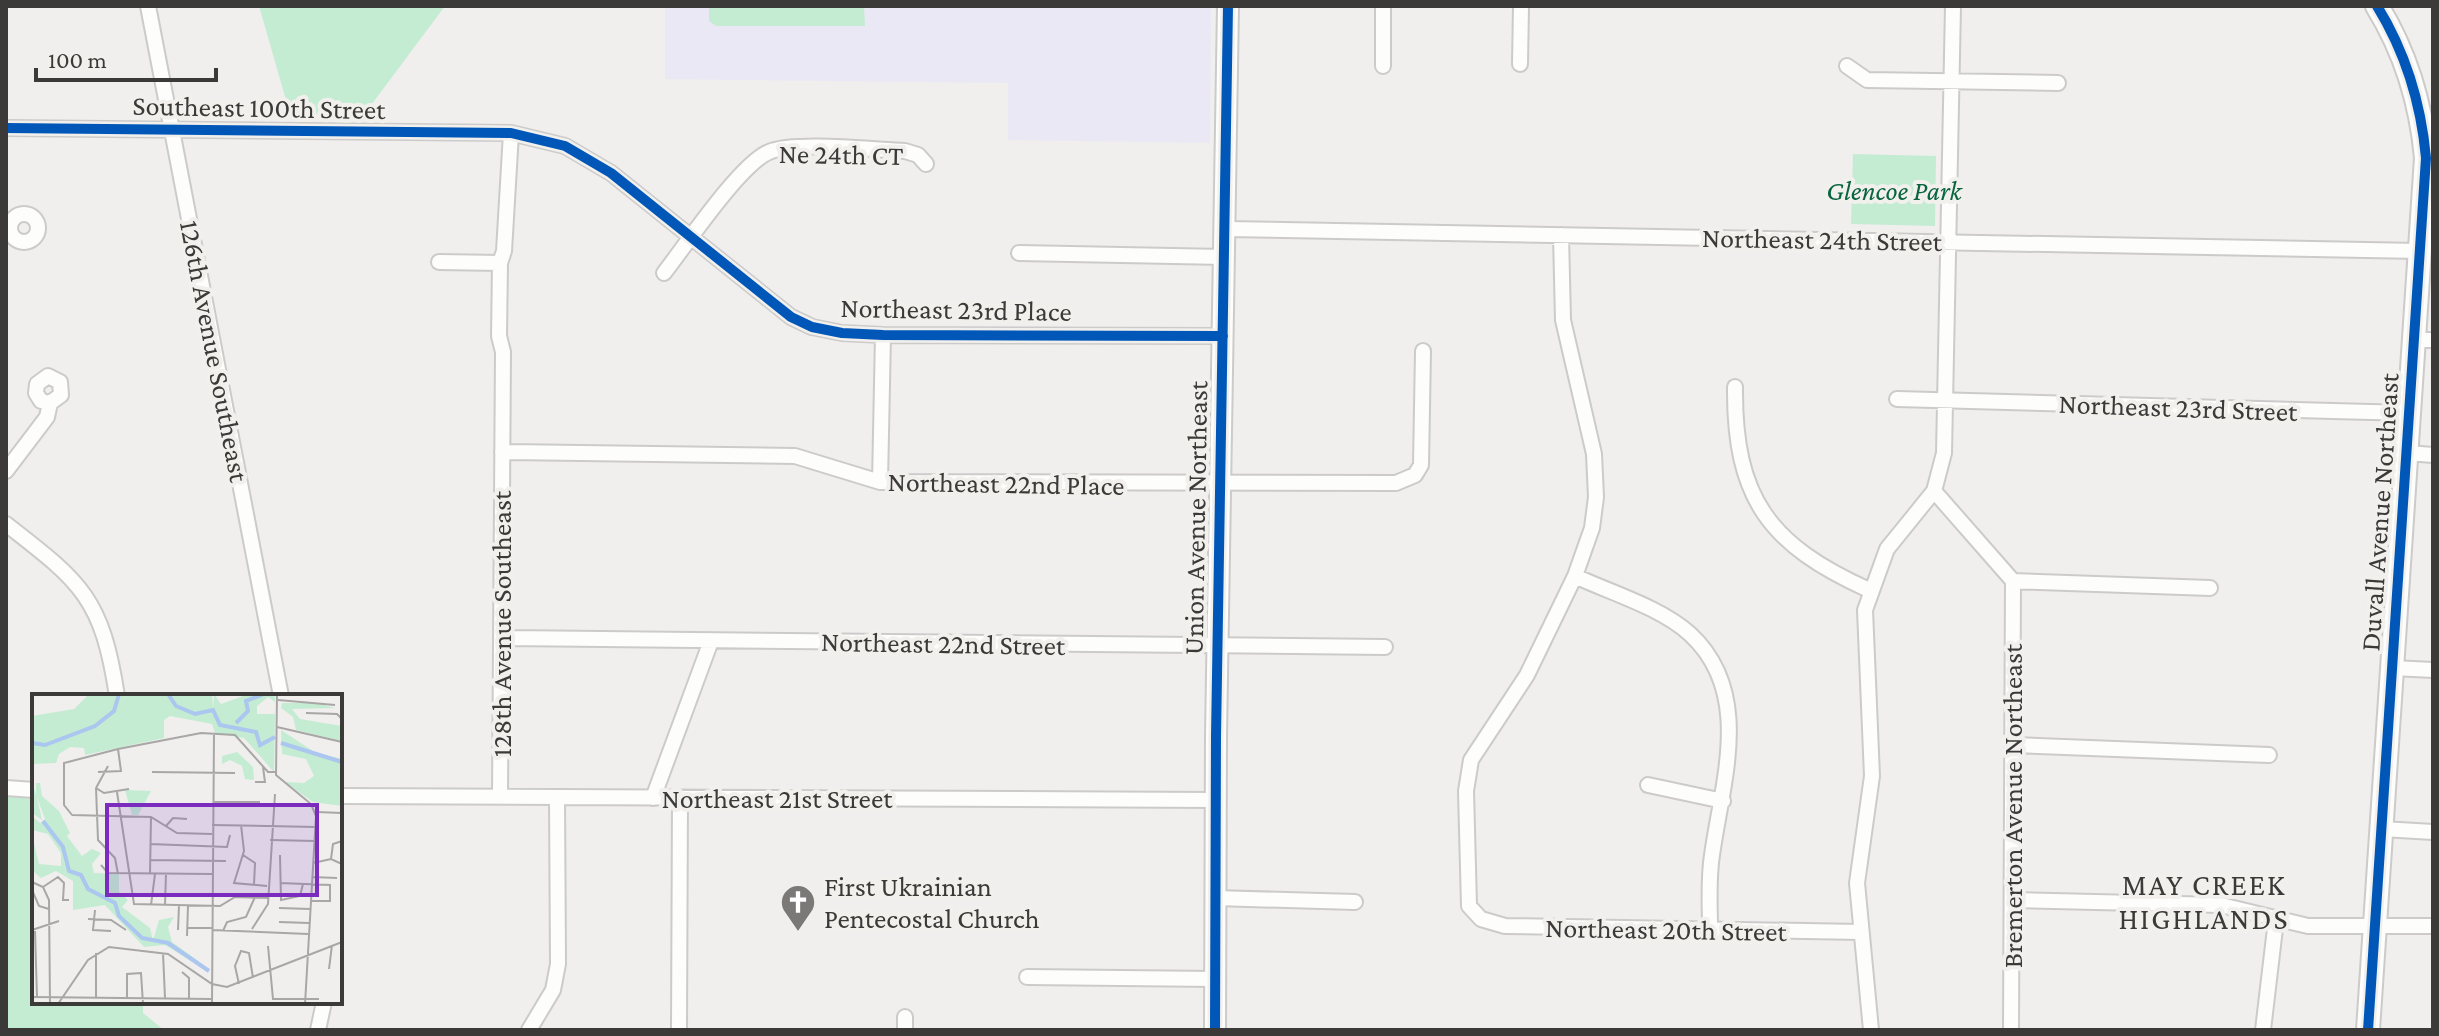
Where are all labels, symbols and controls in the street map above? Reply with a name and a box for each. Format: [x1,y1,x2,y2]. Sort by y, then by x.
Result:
scale bar [36,32,216,82]
text: 100 m [48,46,107,73]
street label: Southeast 100th Street [132,90,386,125]
street label: Ne 24th CT [778,138,904,171]
park label: Glencoe Park [1826,175,1964,206]
street label: 126th Avenue Southeast [174,218,255,485]
street label: Northeast 24th Street [1702,222,1943,257]
street label: Northeast 23rd Place [840,292,1072,327]
street label: Duvall Avenue Northeast [2354,371,2405,652]
street label: Union Avenue Northeast [1178,380,1213,655]
street label: Northeast 23rd Street [2058,388,2299,427]
street label: Northeast 22nd Place [887,466,1125,501]
street label: 128th Avenue Southeast [486,490,517,757]
street label: Northeast 22nd Street [821,626,1066,661]
street label: Bremerton Avenue Northeast [1997,643,2028,968]
inset map [32,694,342,1004]
street label: Northeast 21st Street [662,783,893,814]
district label: MAY CREEK HIGHLANDS [2118,868,2290,935]
place label: First Ukrainian Pentecostal Church [824,871,1040,934]
church icon: First Ukrainian Pentecostal Church [779,883,817,933]
street label: Northeast 20th Street [1545,912,1788,947]

